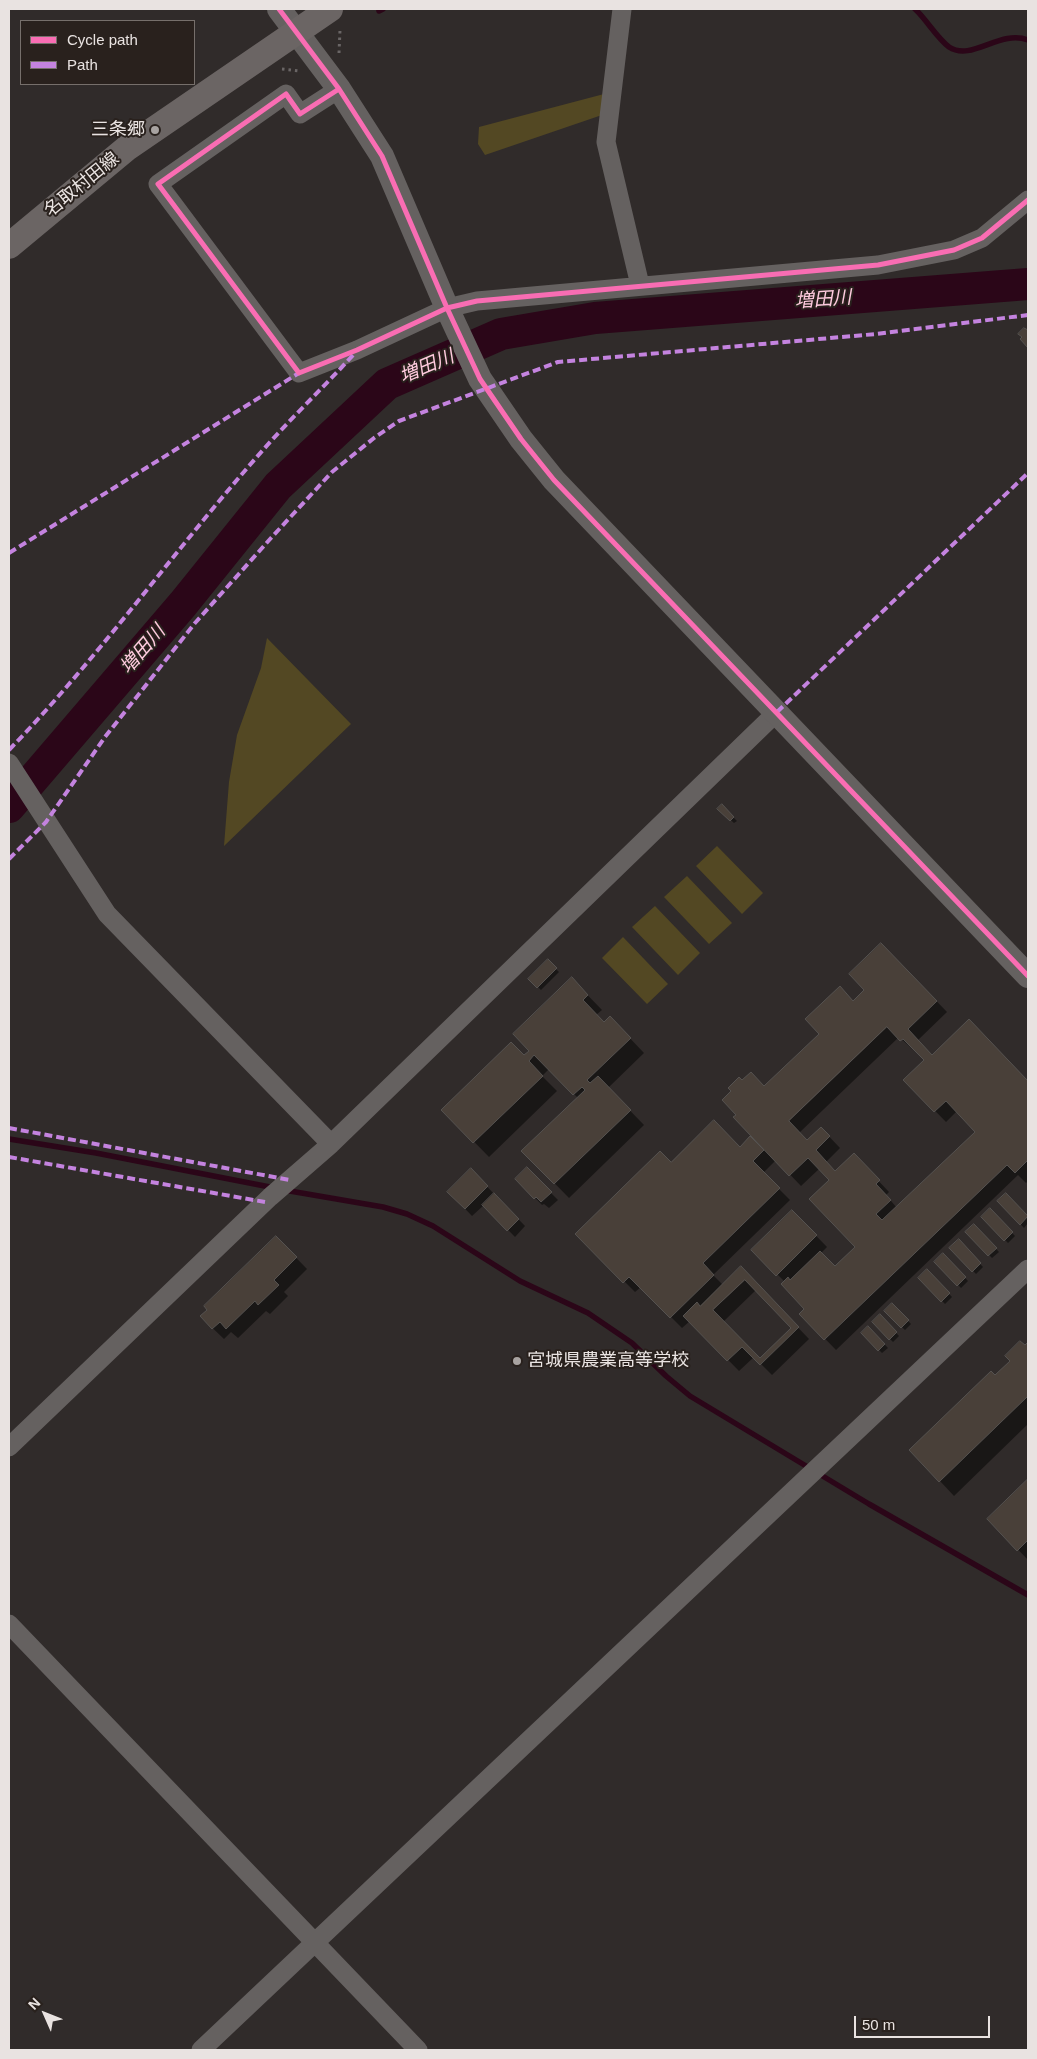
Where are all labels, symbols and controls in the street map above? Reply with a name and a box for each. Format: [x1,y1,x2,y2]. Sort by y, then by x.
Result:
legend [20,20,195,85]
text: Cycle path [67,31,138,48]
text: Path [67,56,98,73]
place label: 三条郷 [91,119,145,141]
marker: 三条郷 [149,124,161,136]
street label: 名取村田線 [40,148,124,222]
water label: 増田川 [794,287,852,313]
water label: 増田川 [396,345,458,389]
water label: 増田川 [116,621,170,679]
place label: 宮城県農業高等学校 [527,1350,689,1372]
marker: 宮城県農業高等学校 [511,1355,523,1367]
north arrow [20,1989,70,2039]
text: N [25,1994,43,2013]
scale bar [857,2006,993,2038]
text: 50 m [862,2016,895,2033]

